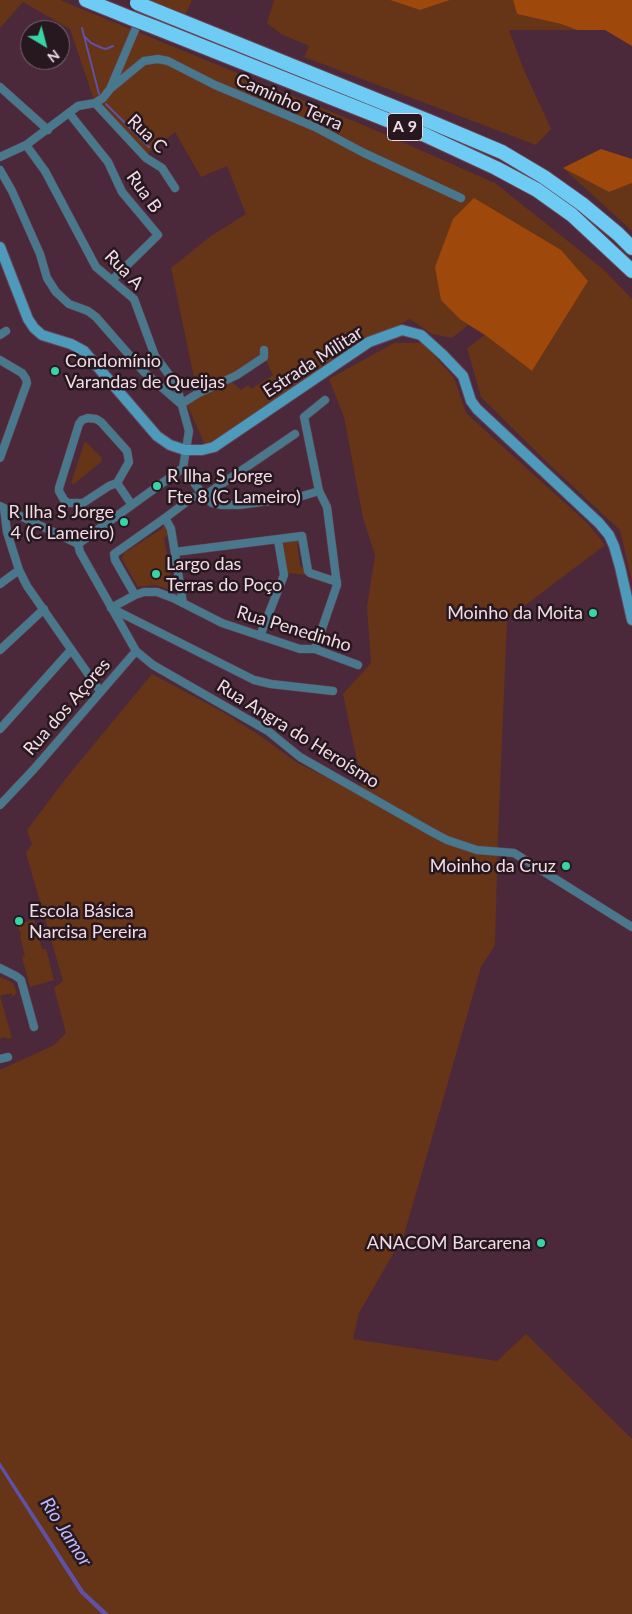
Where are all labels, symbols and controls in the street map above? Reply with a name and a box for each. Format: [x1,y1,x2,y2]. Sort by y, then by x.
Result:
north arrow [20,20,70,70]
text: N [44,47,63,67]
street label: Caminho Terra [232,69,346,135]
street label: Rua C [123,110,171,158]
road number: A 9 [388,114,422,140]
street label: Rua B [122,167,166,217]
street label: Rua A [100,246,148,294]
street label: Estrada Militar [259,322,367,402]
place label: Condomínio Varandas de Queijas [65,350,225,392]
marker: Condomínio Varandas de Queijas [49,365,61,377]
place label: R Ilha S Jorge Fte 8 (C Lameiro) [167,465,301,508]
marker: R Ilha S Jorge Fte 8 (C Lameiro) [151,480,163,492]
place label: R Ilha S Jorge 4 (C Lameiro) [8,501,114,544]
marker: R Ilha S Jorge 4 (C Lameiro) [118,516,130,528]
place label: Largo das Terras do Poço [166,553,282,596]
marker: Largo das Terras do Poço [150,568,162,580]
street label: Rua Penedinho [234,601,354,657]
place label: Moinho da Moita [447,602,583,624]
marker: Moinho da Moita [587,607,599,619]
street label: Rua dos Açores [19,654,115,760]
street label: Rua Angra do Heroísmo [213,675,383,793]
place label: Moinho da Cruz [430,855,556,877]
marker: Moinho da Cruz [560,860,572,872]
place label: Escola Básica Narcisa Pereira [29,900,147,942]
marker: Escola Básica Narcisa Pereira [13,915,25,927]
place label: ANACOM Barcarena [367,1232,531,1254]
marker: ANACOM Barcarena [535,1237,547,1249]
water label: Rio Jamor [35,1493,97,1571]

